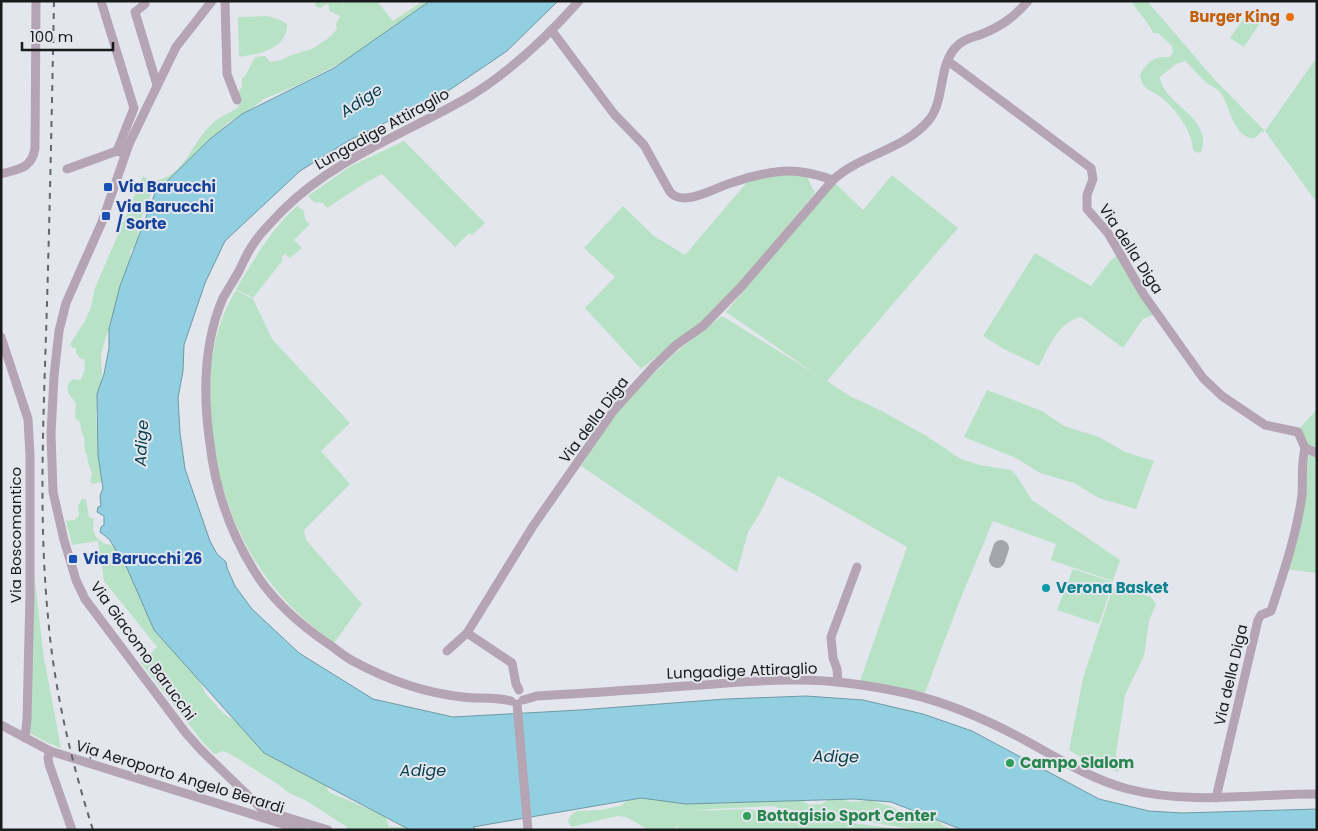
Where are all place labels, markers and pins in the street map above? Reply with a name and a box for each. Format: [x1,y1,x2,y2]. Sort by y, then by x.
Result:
place label: Burger King [1189,6,1280,27]
marker: Burger King [1284,11,1296,23]
place label: Via Barucchi [118,176,216,197]
marker: Via Barucchi [102,181,114,193]
place label: Via Barucchi / Sorte [116,196,214,234]
marker: Via Barucchi / Sorte [100,210,112,222]
place label: Via Barucchi 26 [83,548,202,569]
marker: Via Barucchi 26 [67,553,79,565]
place label: Verona Basket [1056,577,1169,598]
marker: Verona Basket [1040,582,1052,594]
place label: Campo Slalom [1020,752,1134,773]
marker: Campo Slalom [1004,757,1016,769]
place label: Bottagisio Sport Center [757,805,937,826]
marker: Bottagisio Sport Center [741,810,753,822]

